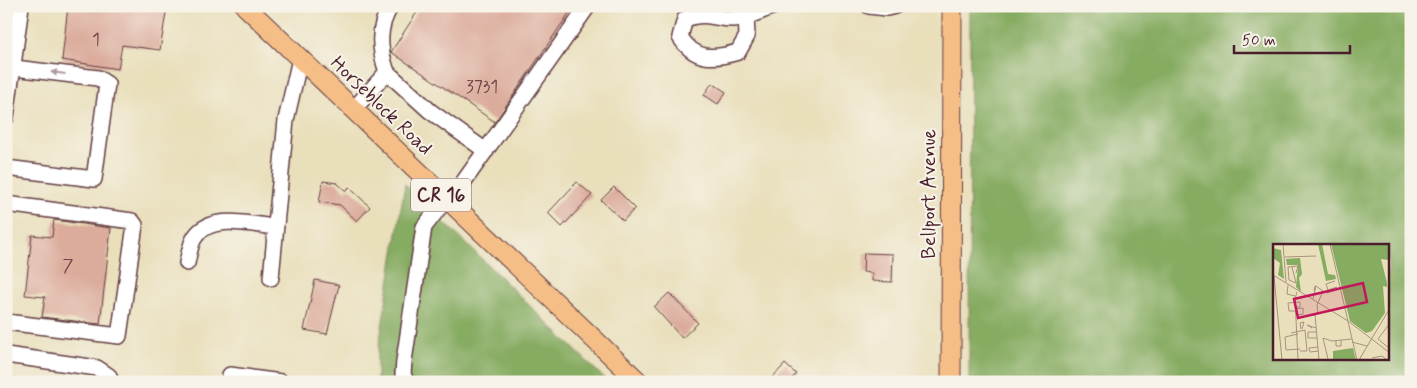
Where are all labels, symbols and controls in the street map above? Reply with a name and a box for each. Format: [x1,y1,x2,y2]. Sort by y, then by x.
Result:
scale bar [1234,22,1351,54]
house number: 1 [92,28,100,52]
text: 50 m [1242,31,1276,51]
street label: Horseblock Road [324,50,438,162]
one-way arrow [50,69,66,77]
house number: 3731 [466,75,498,99]
street label: Bellport Avenue [916,129,943,259]
road number: CR 16 [411,178,471,212]
inset map [1273,244,1390,360]
house number: 7 [63,254,74,278]

